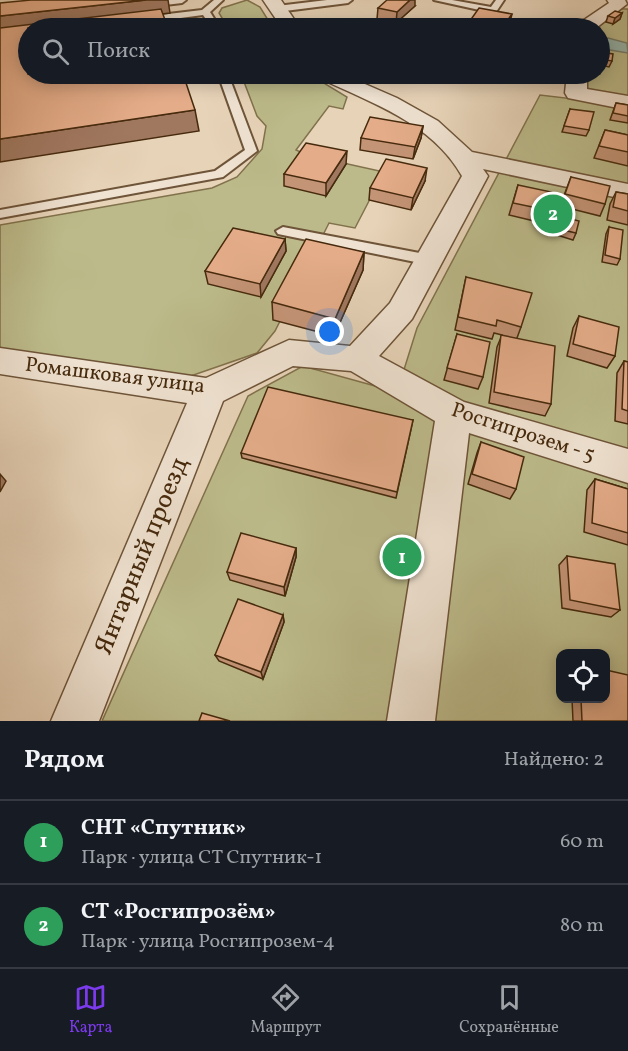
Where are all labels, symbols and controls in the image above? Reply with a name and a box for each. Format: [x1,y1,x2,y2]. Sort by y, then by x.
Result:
search box [18,18,610,84]
icon: search [39,35,72,68]
text: Поиск [87,36,150,67]
pin: 2 [534,192,572,236]
your location [315,317,344,346]
street label: Ромашковая улица [23,351,207,401]
street label: Росгипрозем - 5 [447,396,599,470]
street label: Янтарный проезд [86,452,198,660]
pin: 1 [382,534,422,580]
map controls [556,649,610,703]
button: locate [556,649,610,703]
text: Рядом [24,742,104,778]
text: Найдено: 2 [504,746,604,774]
text: СНТ «Спутник» [81,813,246,844]
text: 1 [39,828,48,856]
text: 60 m [560,828,604,856]
text: Парк · улица СТ Спутник-1 [81,844,322,872]
text: СТ «Росгипрозём» [81,897,276,928]
text: 2 [38,912,49,940]
text: 80 m [560,912,604,940]
text: Парк · улица Росгипрозем-4 [81,928,335,956]
tab: Карта [69,981,112,1039]
tab: Маршрут [250,981,321,1039]
tab: Сохранённые [459,981,559,1039]

